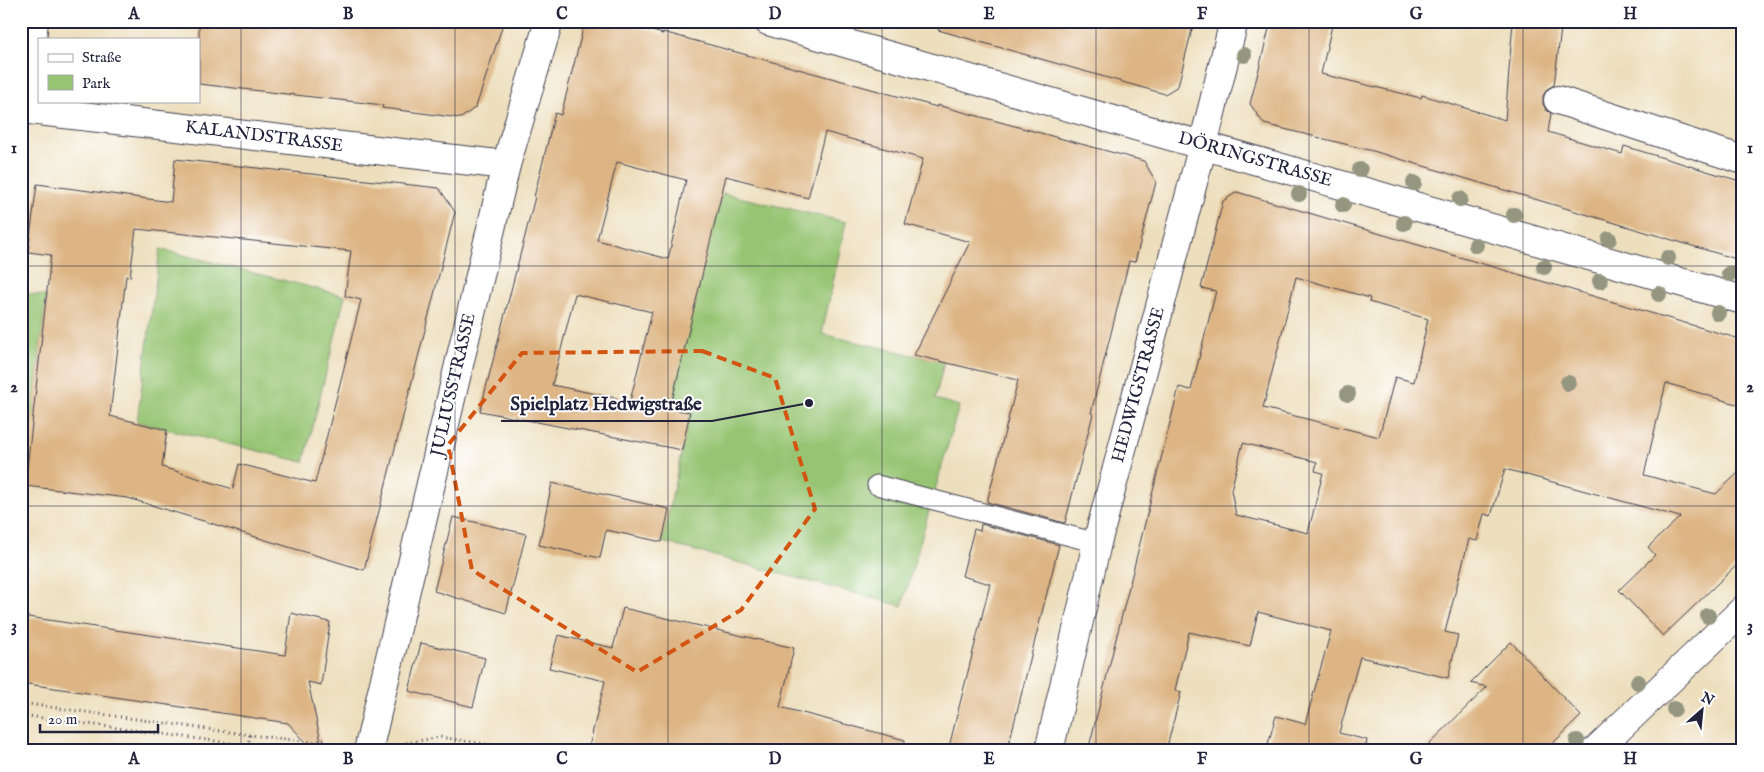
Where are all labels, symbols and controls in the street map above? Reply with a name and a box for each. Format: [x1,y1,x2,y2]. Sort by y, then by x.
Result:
text: A [128,5,141,25]
text: B [343,5,354,25]
text: C [556,5,568,25]
text: D [769,5,782,25]
text: E [983,5,995,25]
text: F [1197,5,1208,25]
text: G [1410,5,1423,25]
text: H [1623,5,1637,25]
legend [38,38,200,102]
text: Straße [82,48,122,67]
text: Park [82,74,112,93]
street label: KALANDSTRASSE [184,116,344,158]
street label: DÖRINGSTRASSE [1175,126,1335,193]
text: 1 [11,139,17,159]
text: 1 [1747,139,1753,159]
street label: HEDWIGSTRASSE [1107,305,1171,465]
street label: JULIUSSTRASSE [426,311,482,461]
text: 2 [10,378,18,398]
text: 2 [1746,378,1754,398]
callout: Spielplatz Hedwigstraße [501,387,712,421]
text: Spielplatz Hedwigstraße [510,393,702,417]
text: 3 [11,617,17,637]
text: 3 [1747,617,1753,637]
north arrow [1676,684,1726,734]
text: N [1697,688,1717,710]
scale bar [40,702,158,734]
text: 20 m [48,710,78,729]
text: A [128,750,141,770]
text: B [343,750,354,770]
text: C [556,750,568,770]
text: D [769,750,782,770]
text: E [983,750,995,770]
text: F [1197,750,1208,770]
text: G [1410,750,1423,770]
text: H [1623,750,1637,770]

